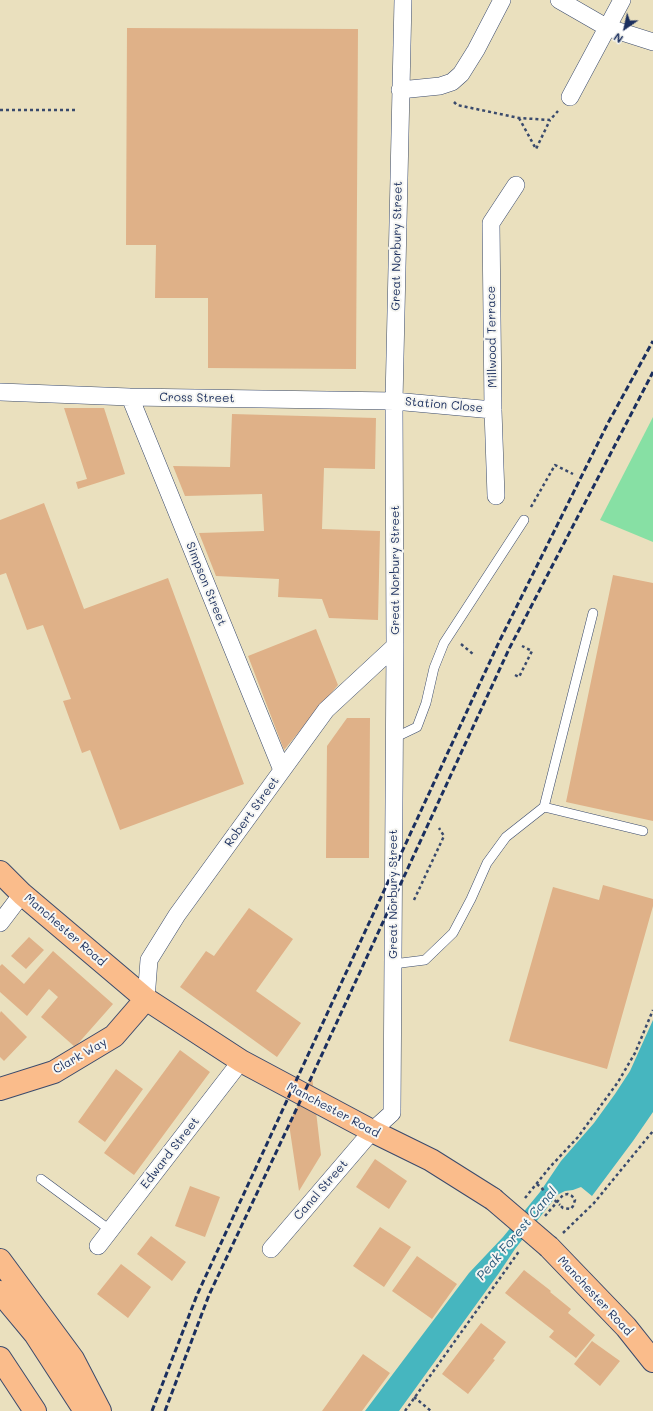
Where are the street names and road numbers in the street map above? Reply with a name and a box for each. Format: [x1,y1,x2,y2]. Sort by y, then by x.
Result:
street label: Great Norbury Street [389,181,405,311]
street label: Millwood Terrace [484,286,500,388]
street label: Cross Street [159,390,235,406]
street label: Station Close [405,394,483,416]
street label: Great Norbury Street [388,505,402,635]
street label: Simpson Street [183,540,229,628]
street label: Robert Street [222,774,282,850]
street label: Great Norbury Street [386,829,400,959]
street label: Manchester Road [21,891,109,969]
street label: Clark Way [51,1035,109,1077]
street label: Manchester Road [284,1079,382,1141]
street label: Edward Street [138,1114,202,1192]
street label: Canal Street [291,1157,351,1223]
street label: Manchester Road [555,1253,635,1339]

